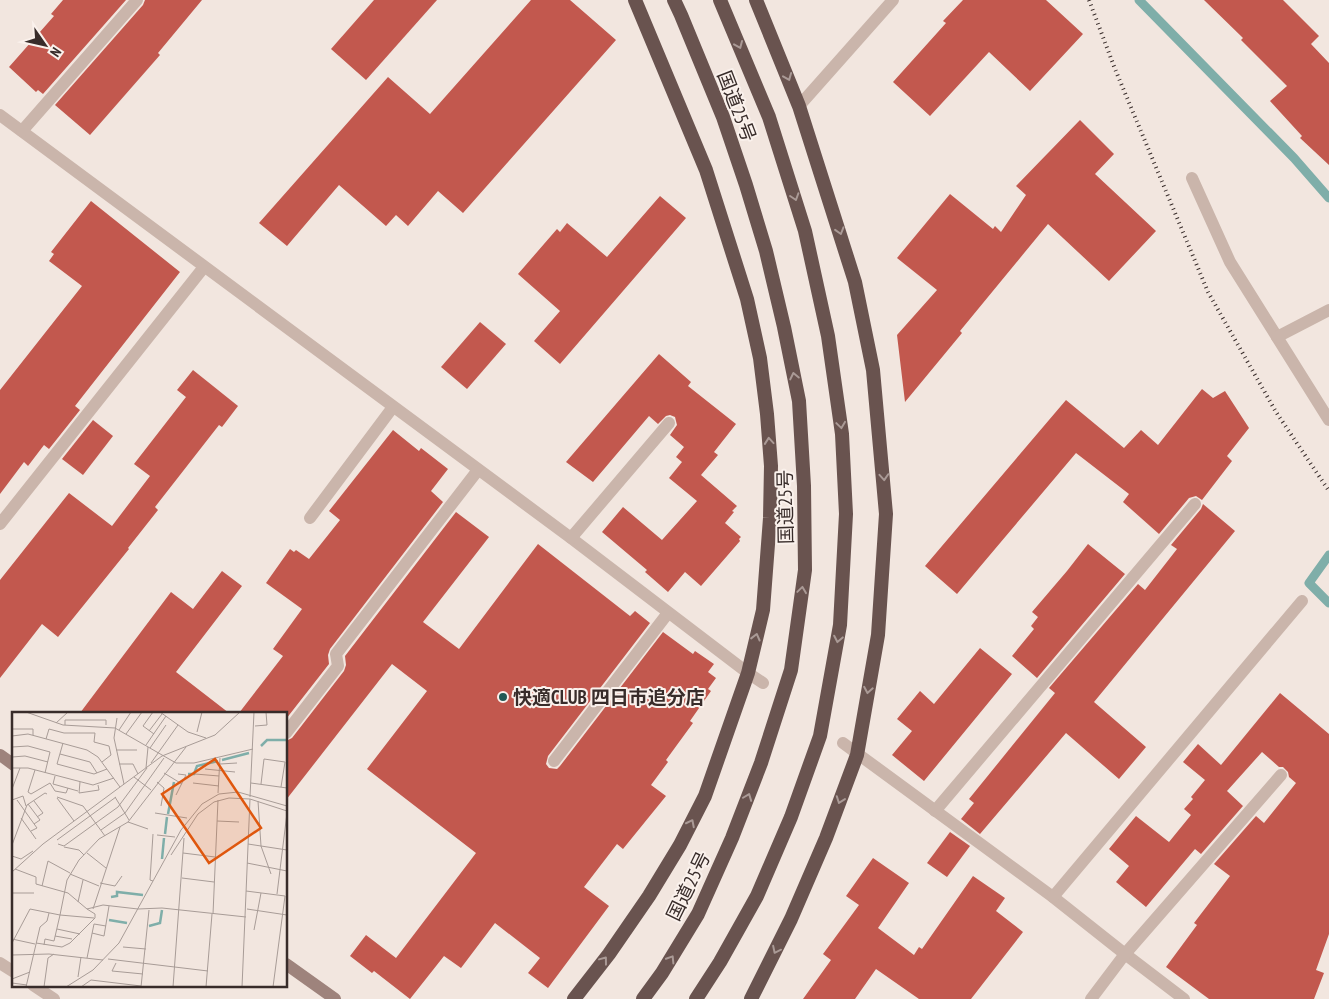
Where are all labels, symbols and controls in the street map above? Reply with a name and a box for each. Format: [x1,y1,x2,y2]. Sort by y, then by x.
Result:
north arrow [20,20,70,70]
one-way arrow [733,40,743,49]
text: N [46,44,65,60]
street label: 国道25号 [713,67,761,145]
one-way arrow [782,73,792,81]
one-way arrow [789,193,799,201]
one-way arrow [834,227,844,235]
one-way arrow [789,371,800,380]
one-way arrow [835,421,846,429]
one-way arrow [764,437,775,445]
street label: 国道25号 [772,470,798,544]
one-way arrow [878,473,889,481]
one-way arrow [796,585,807,593]
one-way arrow [751,634,761,642]
one-way arrow [833,635,843,644]
place label: 快適CLUB 四日市追分店 [513,685,705,709]
one-way arrow [864,686,874,695]
marker: 快適CLUB 四日市追分店 [497,691,509,703]
inset map [12,712,288,986]
one-way arrow [742,793,752,802]
one-way arrow [836,796,846,804]
one-way arrow [685,819,695,828]
street label: 国道25号 [661,847,715,925]
one-way arrow [772,945,783,954]
one-way arrow [664,955,674,964]
one-way arrow [598,956,607,966]

